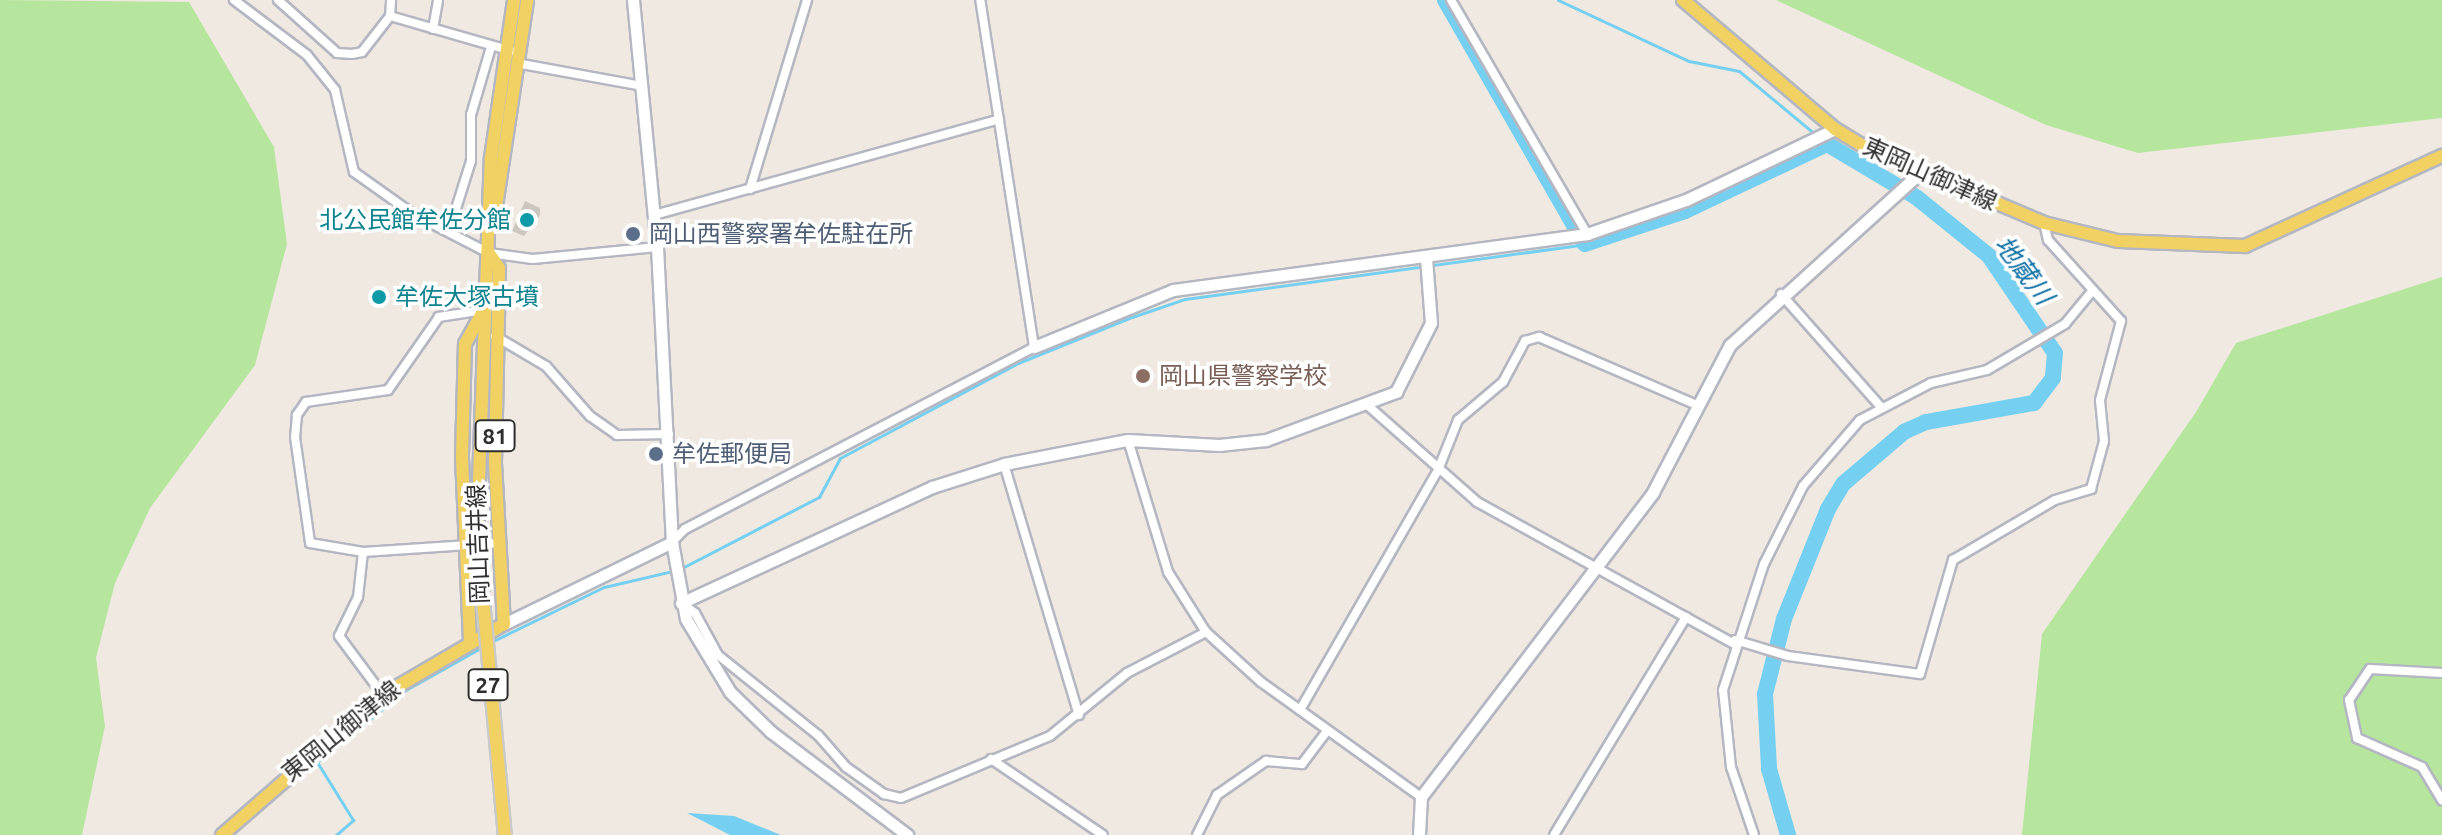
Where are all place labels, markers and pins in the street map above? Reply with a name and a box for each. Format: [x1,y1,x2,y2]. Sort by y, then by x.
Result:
place label: 北公民館牟佐分館 [319,206,511,234]
marker: 北公民館牟佐分館 [518,211,536,229]
place label: 岡山西警察署牟佐駐在所 [649,220,913,248]
marker: 岡山西警察署牟佐駐在所 [624,225,642,243]
place label: 牟佐大塚古墳 [395,283,539,311]
marker: 牟佐大塚古墳 [370,288,388,306]
place label: 岡山県警察学校 [1159,362,1327,390]
marker: 岡山県警察学校 [1134,367,1152,385]
place label: 牟佐郵便局 [672,440,792,468]
marker: 牟佐郵便局 [647,445,665,463]

